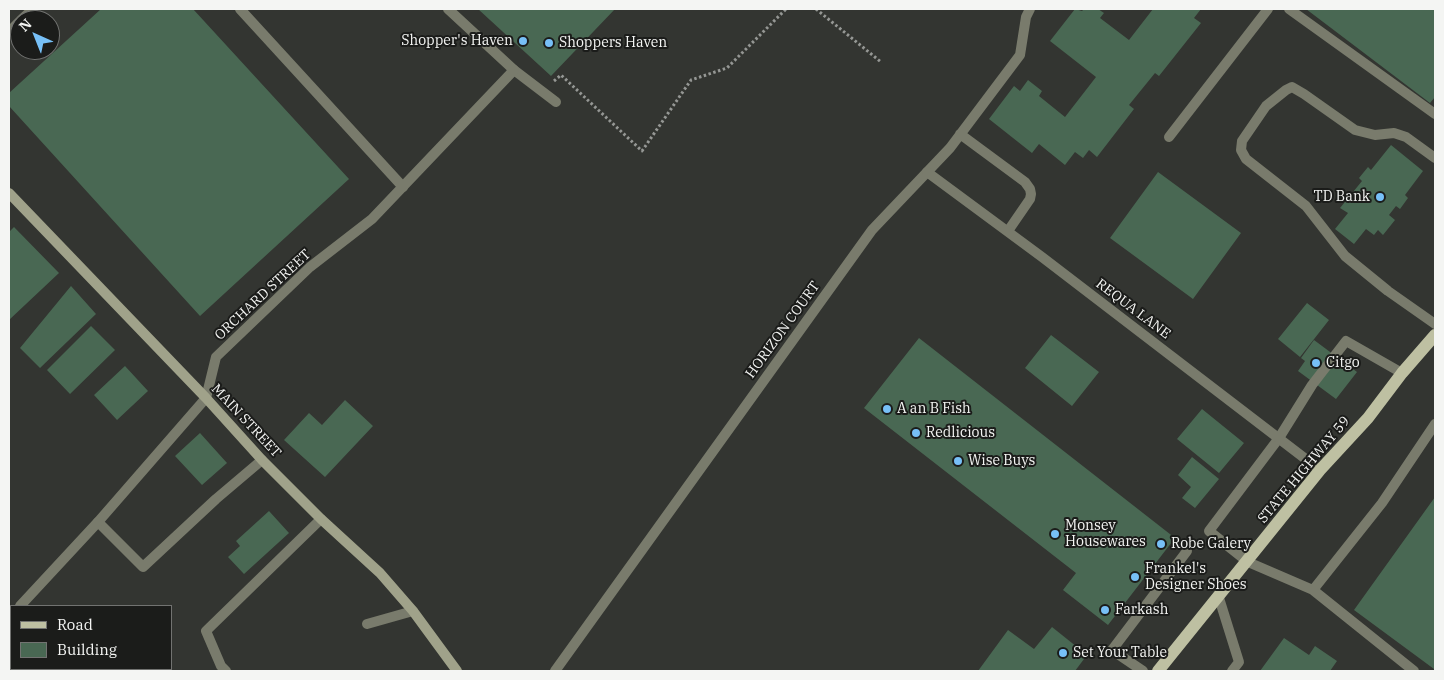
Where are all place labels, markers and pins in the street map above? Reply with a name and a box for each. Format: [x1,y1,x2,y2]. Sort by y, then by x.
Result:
place label: Shopper's Haven [401,33,513,49]
marker: Shopper's Haven [517,35,529,47]
place label: Shoppers Haven [559,35,667,51]
marker: Shoppers Haven [543,37,555,49]
place label: TD Bank [1314,189,1370,205]
marker: TD Bank [1374,191,1386,203]
place label: Citgo [1326,355,1360,371]
marker: Citgo [1310,357,1322,369]
place label: A an B Fish [897,401,971,417]
marker: A an B Fish [881,403,893,415]
place label: Redlicious [926,425,995,441]
marker: Redlicious [910,427,922,439]
place label: Wise Buys [968,453,1035,469]
marker: Wise Buys [952,455,964,467]
place label: Monsey Housewares [1065,518,1146,550]
marker: Monsey Housewares [1049,528,1061,540]
place label: Robe Galery [1171,536,1251,552]
marker: Robe Galery [1155,538,1167,550]
place label: Frankel's Designer Shoes [1145,561,1246,594]
marker: Frankel's Designer Shoes [1129,571,1141,583]
place label: Farkash [1115,602,1168,618]
marker: Farkash [1099,604,1111,616]
place label: Set Your Table [1073,645,1167,661]
marker: Set Your Table [1057,647,1069,659]

